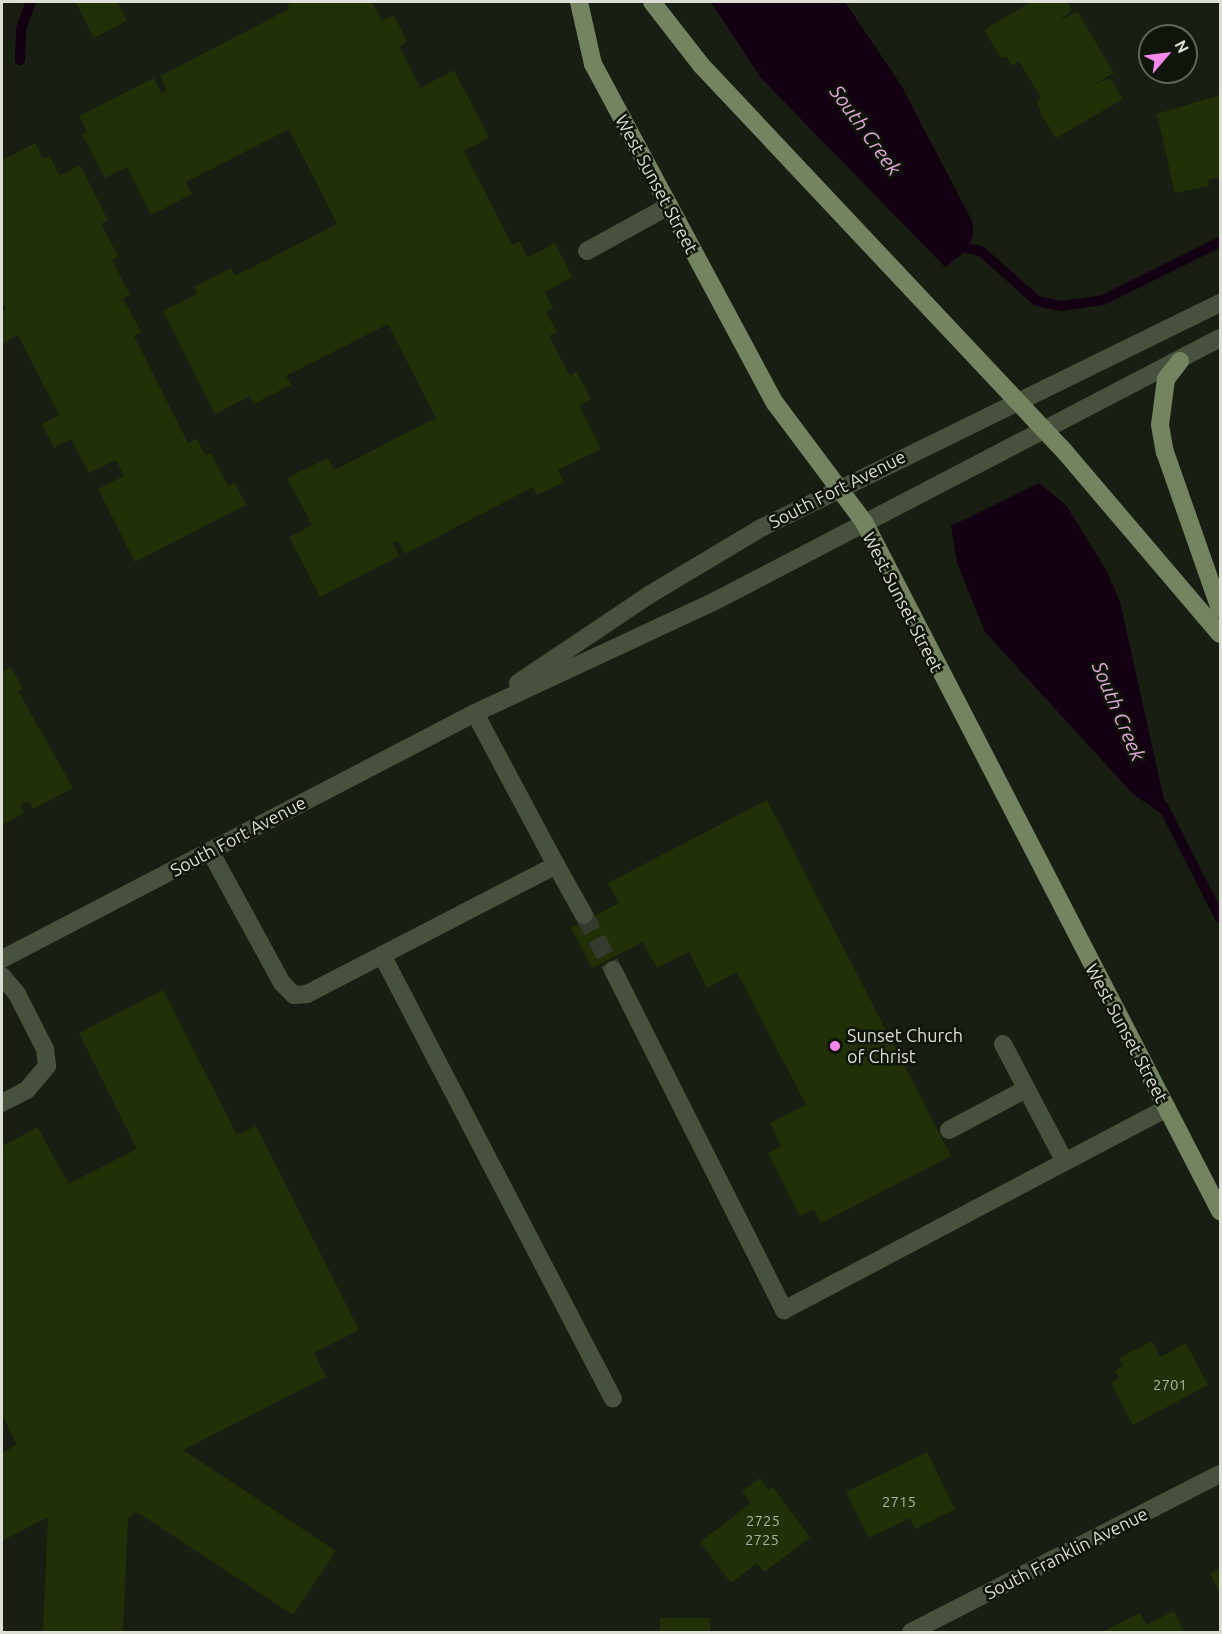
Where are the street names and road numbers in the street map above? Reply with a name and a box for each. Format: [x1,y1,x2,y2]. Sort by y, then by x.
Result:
street label: West Sunset Street [611,111,703,257]
street label: South Fort Avenue [765,445,909,533]
street label: West Sunset Street [858,528,948,676]
street label: South Fort Avenue [167,791,309,881]
street label: West Sunset Street [1081,960,1173,1106]
street label: South Franklin Avenue [981,1502,1151,1604]

